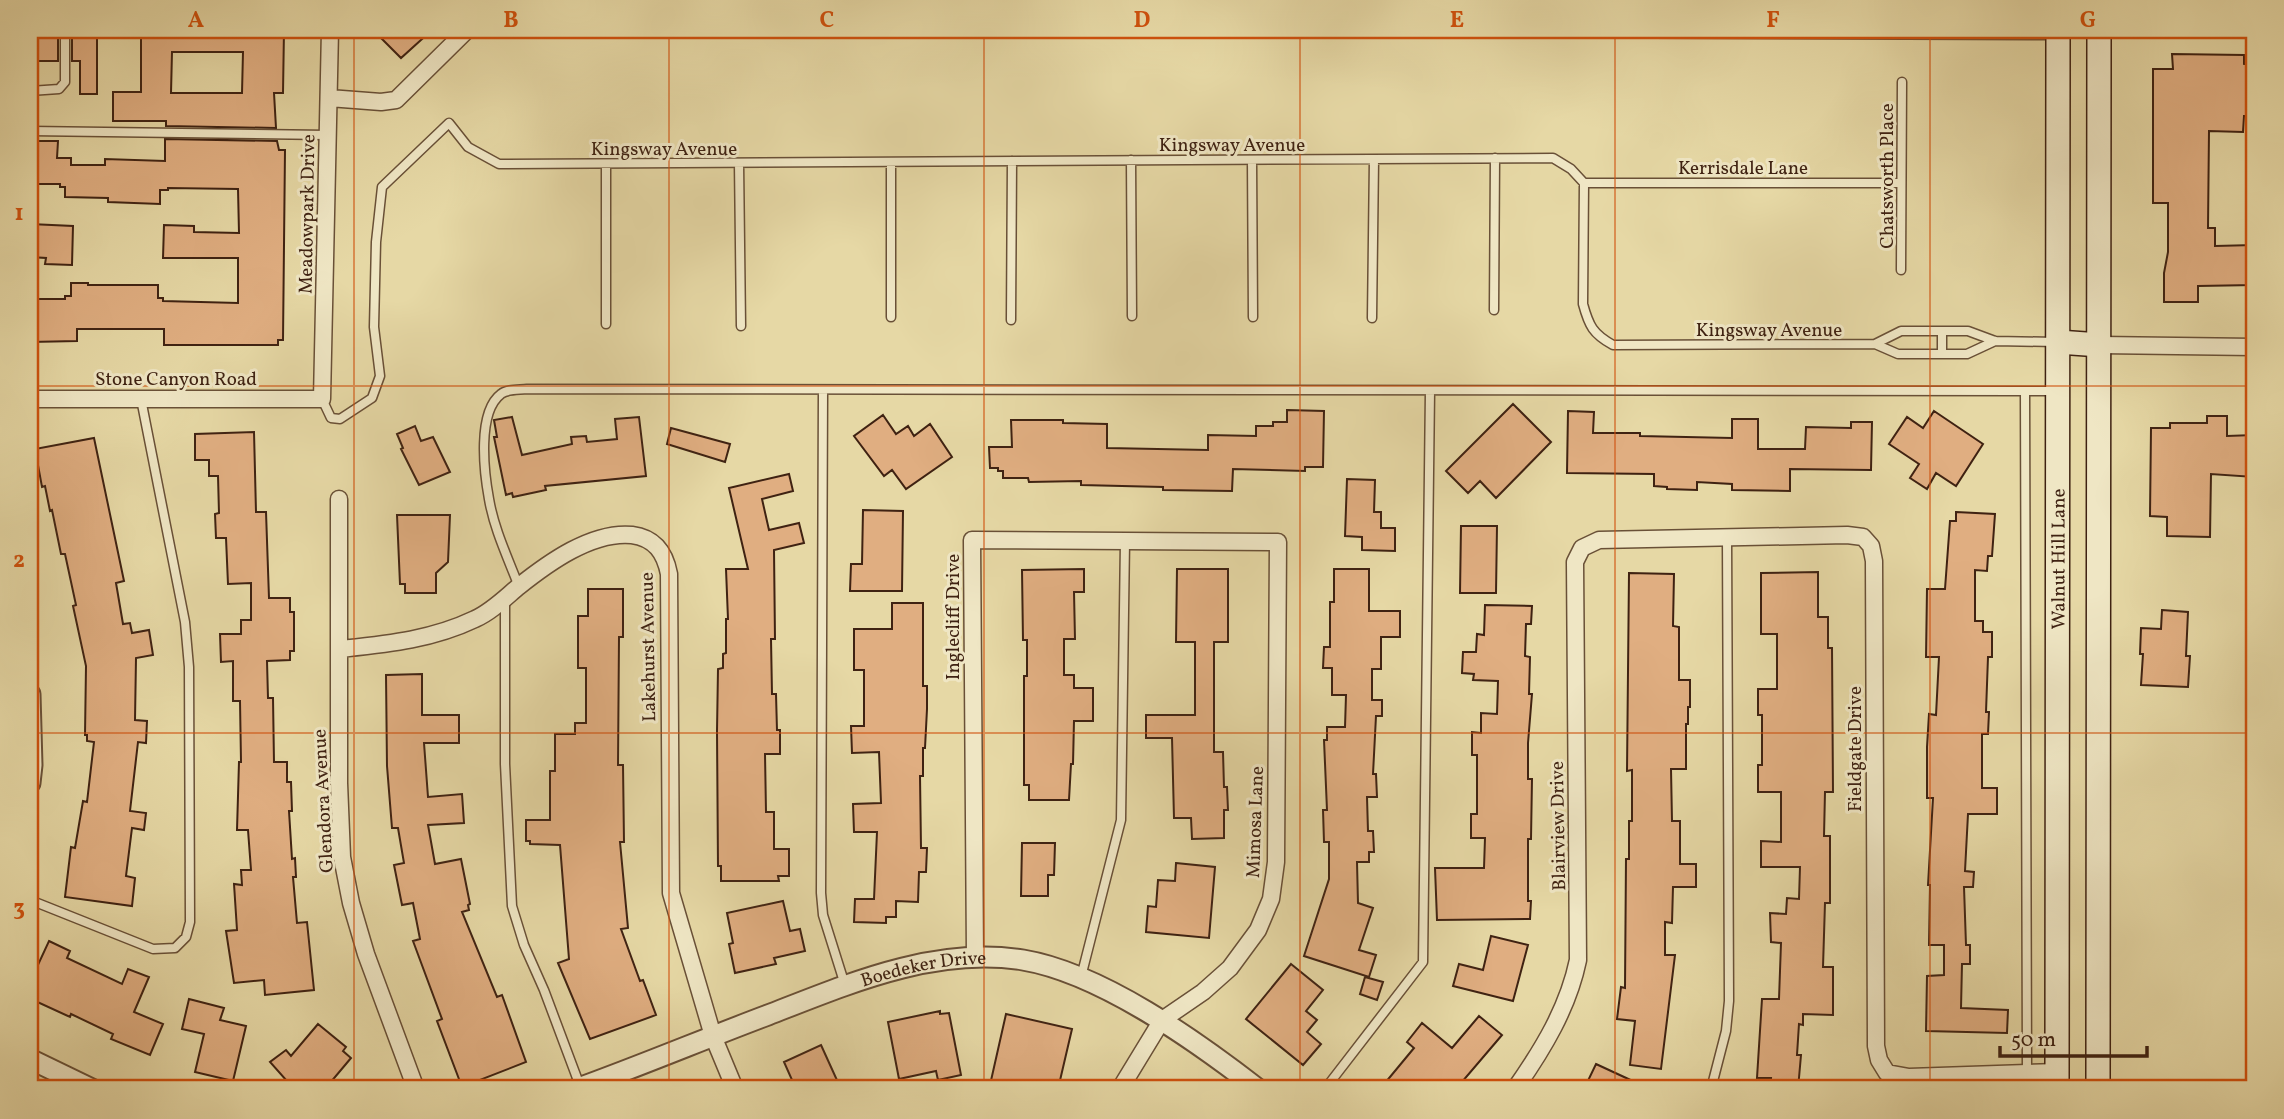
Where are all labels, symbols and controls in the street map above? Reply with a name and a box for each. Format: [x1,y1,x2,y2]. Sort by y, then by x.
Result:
text: A [188,5,204,37]
text: B [503,5,519,37]
text: C [820,5,834,37]
text: D [1134,5,1151,37]
text: E [1450,5,1464,37]
text: F [1766,5,1780,37]
text: G [2080,5,2096,37]
street label: Chatsworth Place [1875,103,1901,249]
street label: Kingsway Avenue [1159,133,1305,159]
street label: Meadowpark Drive [294,134,322,294]
street label: Kingsway Avenue [591,137,737,163]
street label: Kerrisdale Lane [1678,156,1808,182]
text: 1 [14,198,24,230]
street label: Kingsway Avenue [1696,318,1842,344]
street label: Stone Canyon Road [95,367,257,393]
street label: Walnut Hill Lane [2046,488,2073,630]
text: 2 [13,545,25,577]
street label: Inglecliff Drive [941,554,967,680]
street label: Lakehurst Avenue [635,572,663,722]
street label: Fieldgate Drive [1843,686,1869,812]
street label: Glendora Avenue [307,728,341,874]
street label: Blairview Drive [1545,761,1573,891]
street label: Mimosa Lane [1241,766,1271,879]
text: 3 [13,893,25,925]
street label: Boedeker Drive [858,946,986,994]
scale bar [2000,1014,2148,1058]
text: 50 m [2011,1026,2056,1055]

